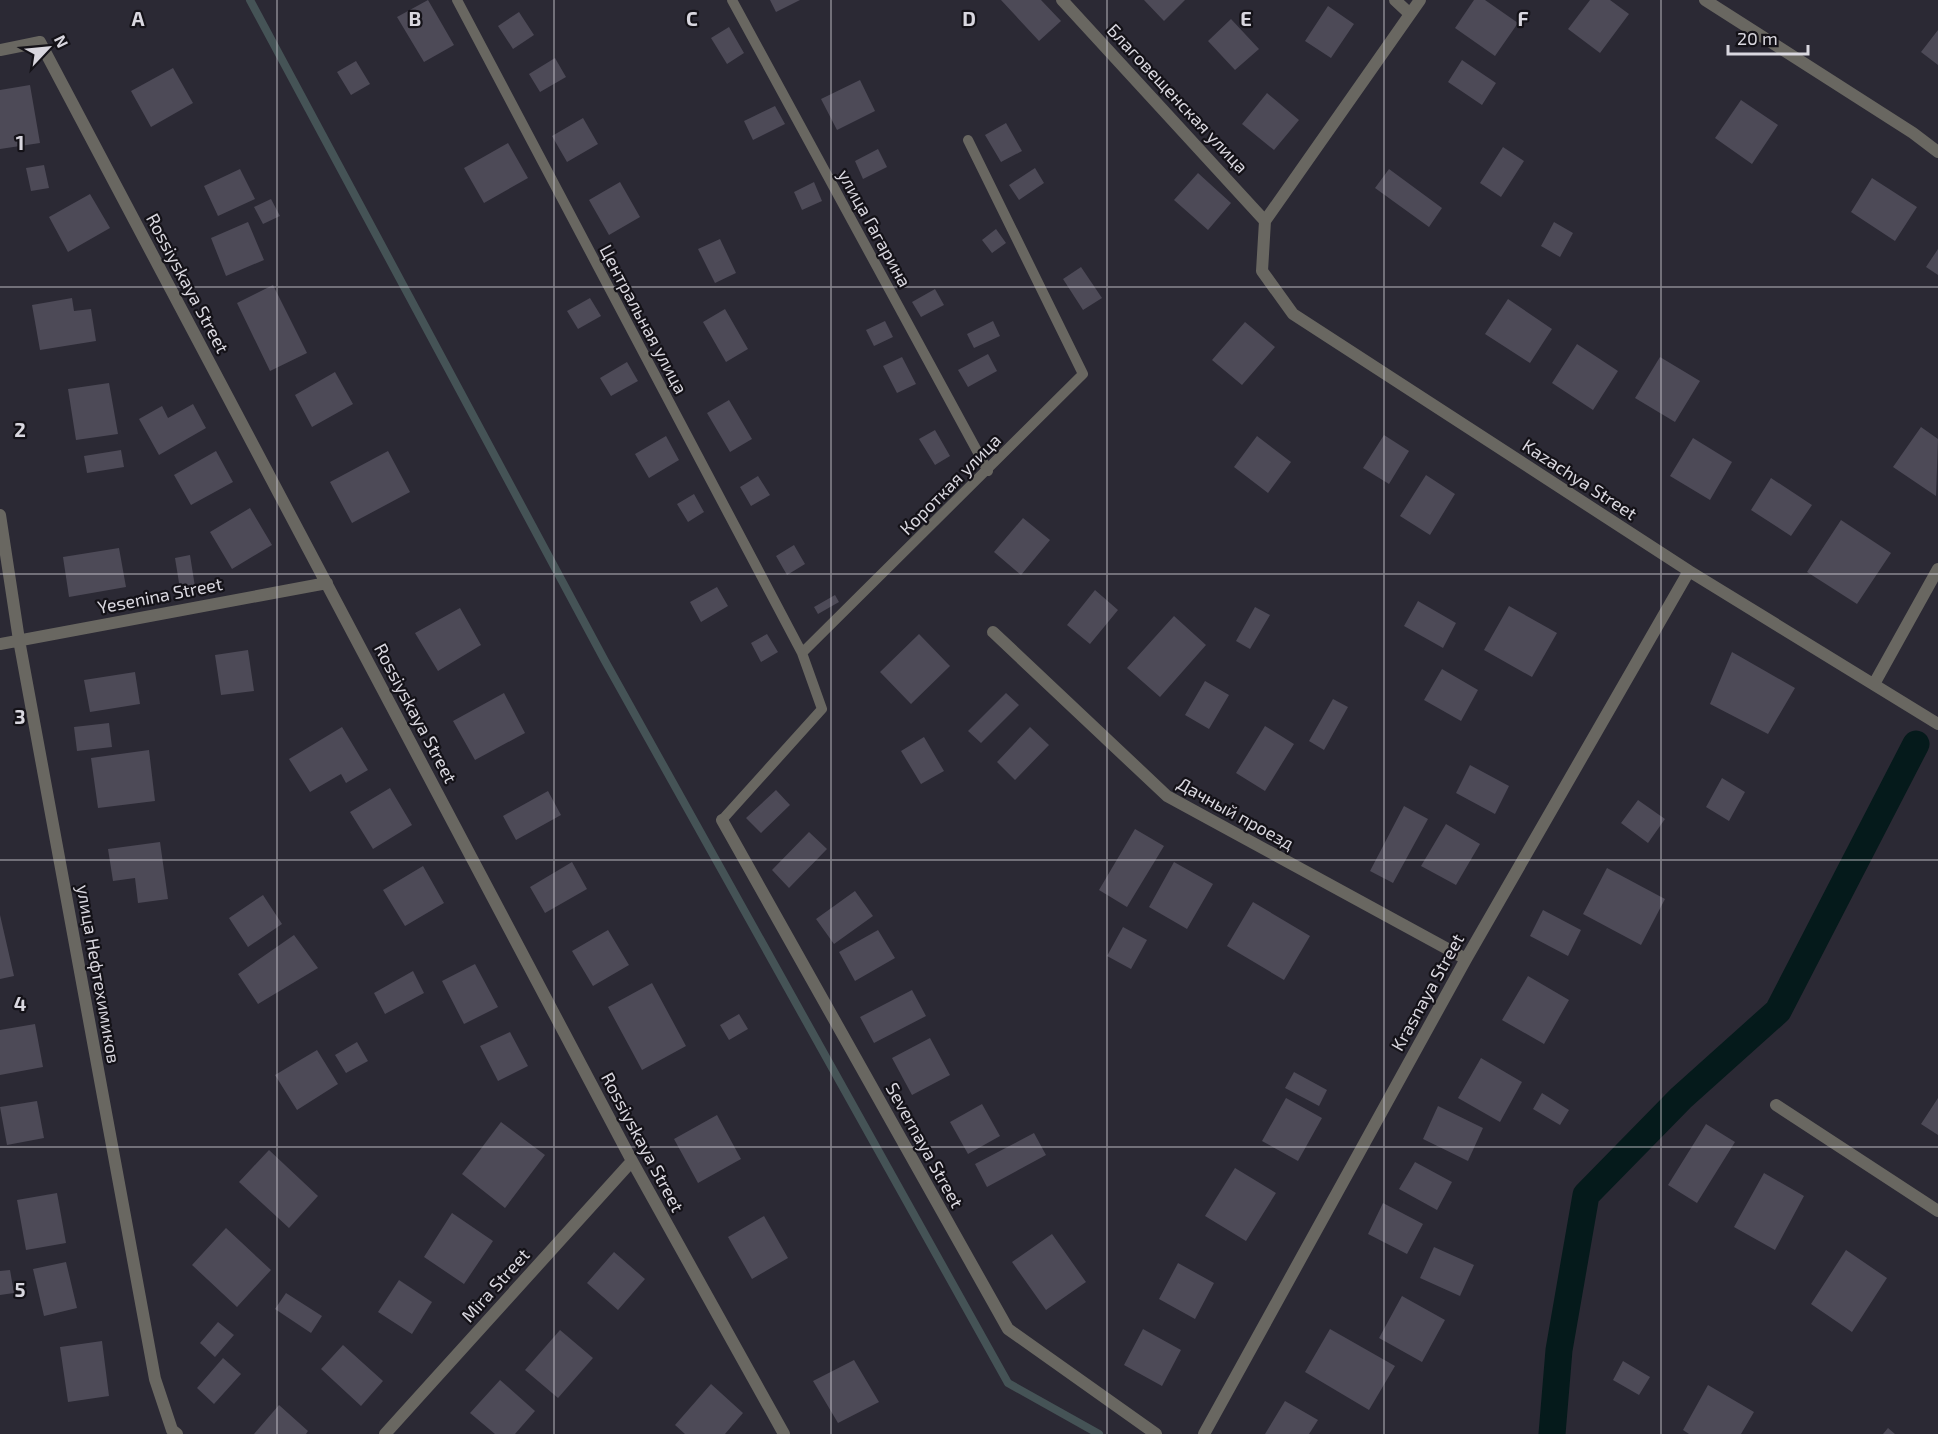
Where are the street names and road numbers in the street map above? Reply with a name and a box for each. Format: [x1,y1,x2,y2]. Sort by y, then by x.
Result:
street label: Благовещенская улица [1103,19,1253,177]
street label: улица Гагарина [834,165,916,291]
street label: Rossiyskaya Street [142,209,234,357]
street label: Центральная улица [595,241,693,397]
street label: Короткая улица [895,429,1005,539]
street label: Kazachya Street [1519,434,1642,524]
street label: Yesenina Street [96,572,224,618]
street label: Rossiyskaya Street [370,639,462,787]
street label: Дачный проезд [1174,772,1298,854]
street label: улица Нефтехимиков [72,883,126,1065]
street label: Krasnaya Street [1386,929,1468,1054]
street label: Rossiyskaya Street [597,1068,689,1216]
street label: Severnaya Street [882,1079,969,1212]
street label: Mira Street [456,1244,534,1326]

